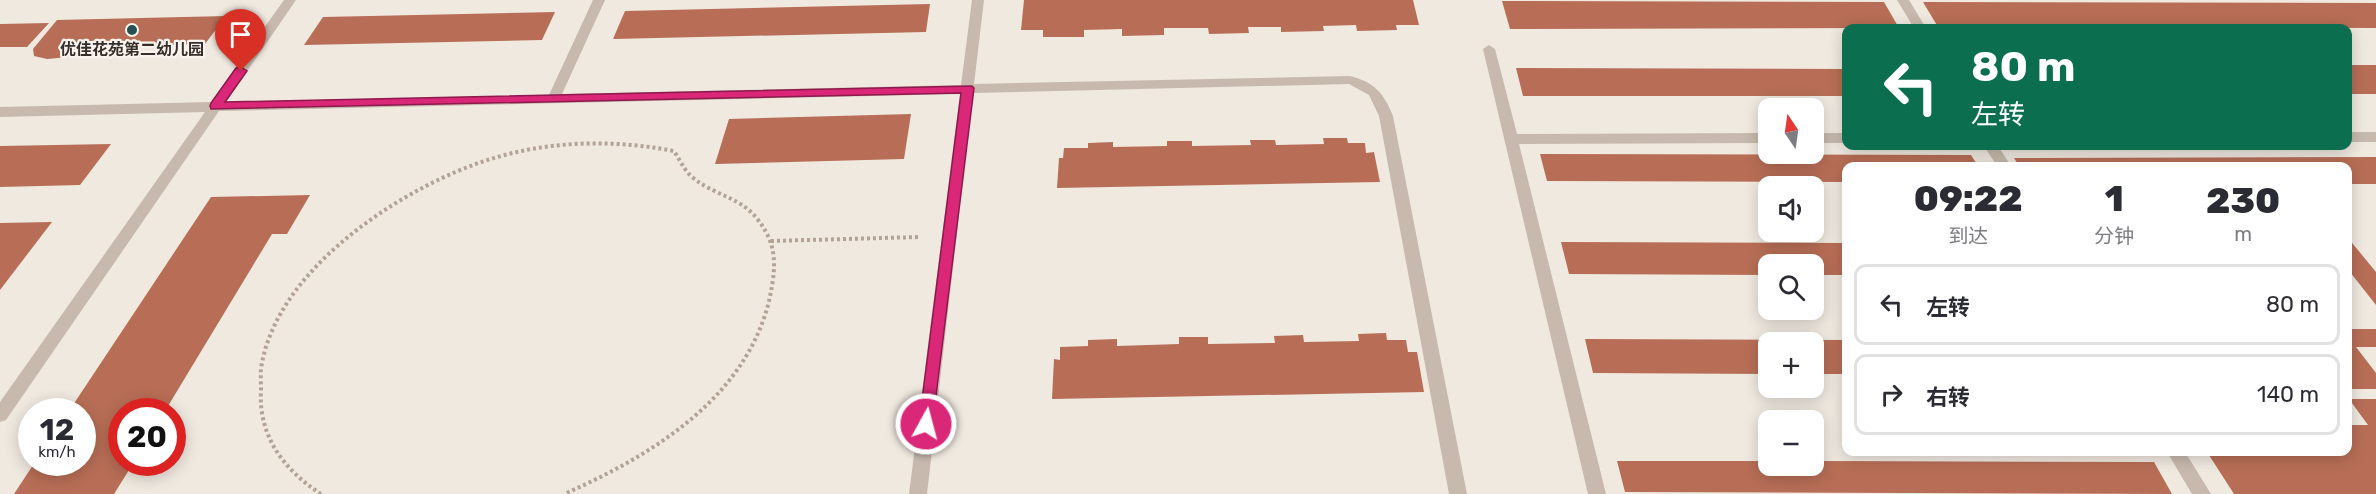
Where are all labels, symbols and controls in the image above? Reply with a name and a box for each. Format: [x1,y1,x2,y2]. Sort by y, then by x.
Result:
pin [215,9,266,71]
icon: arrive [224,18,257,51]
marker: 优佳花苑第二幼儿园 [125,23,139,37]
place label: 优佳花苑第二幼儿园 [60,40,204,59]
text: 80 m [1971,42,2075,92]
icon: left [1872,48,1950,126]
north arrow [1758,98,1824,164]
map controls [1758,98,1824,476]
text: 左转 [1971,99,2025,131]
button: sound [1758,176,1824,242]
text: 09:22 [1914,177,2023,220]
text: 1 [2105,177,2124,220]
text: 230 [2206,179,2280,222]
text: m [2234,222,2252,246]
text: 到达 [1948,224,1988,248]
text: 分钟 [2094,224,2134,248]
button: search [1758,254,1824,320]
icon: left [1875,288,1908,321]
text: 80 m [2266,291,2319,318]
text: 左转 [1926,294,1970,321]
button: + [1758,332,1824,398]
icon: right [1875,378,1908,411]
text: 140 m [2257,381,2319,408]
text: 右转 [1926,384,1970,411]
position arrow [894,392,958,456]
speed limit sign: 20 [108,398,186,476]
button: − [1758,410,1824,476]
text: 12 [40,412,74,448]
text: km/h [38,443,76,461]

